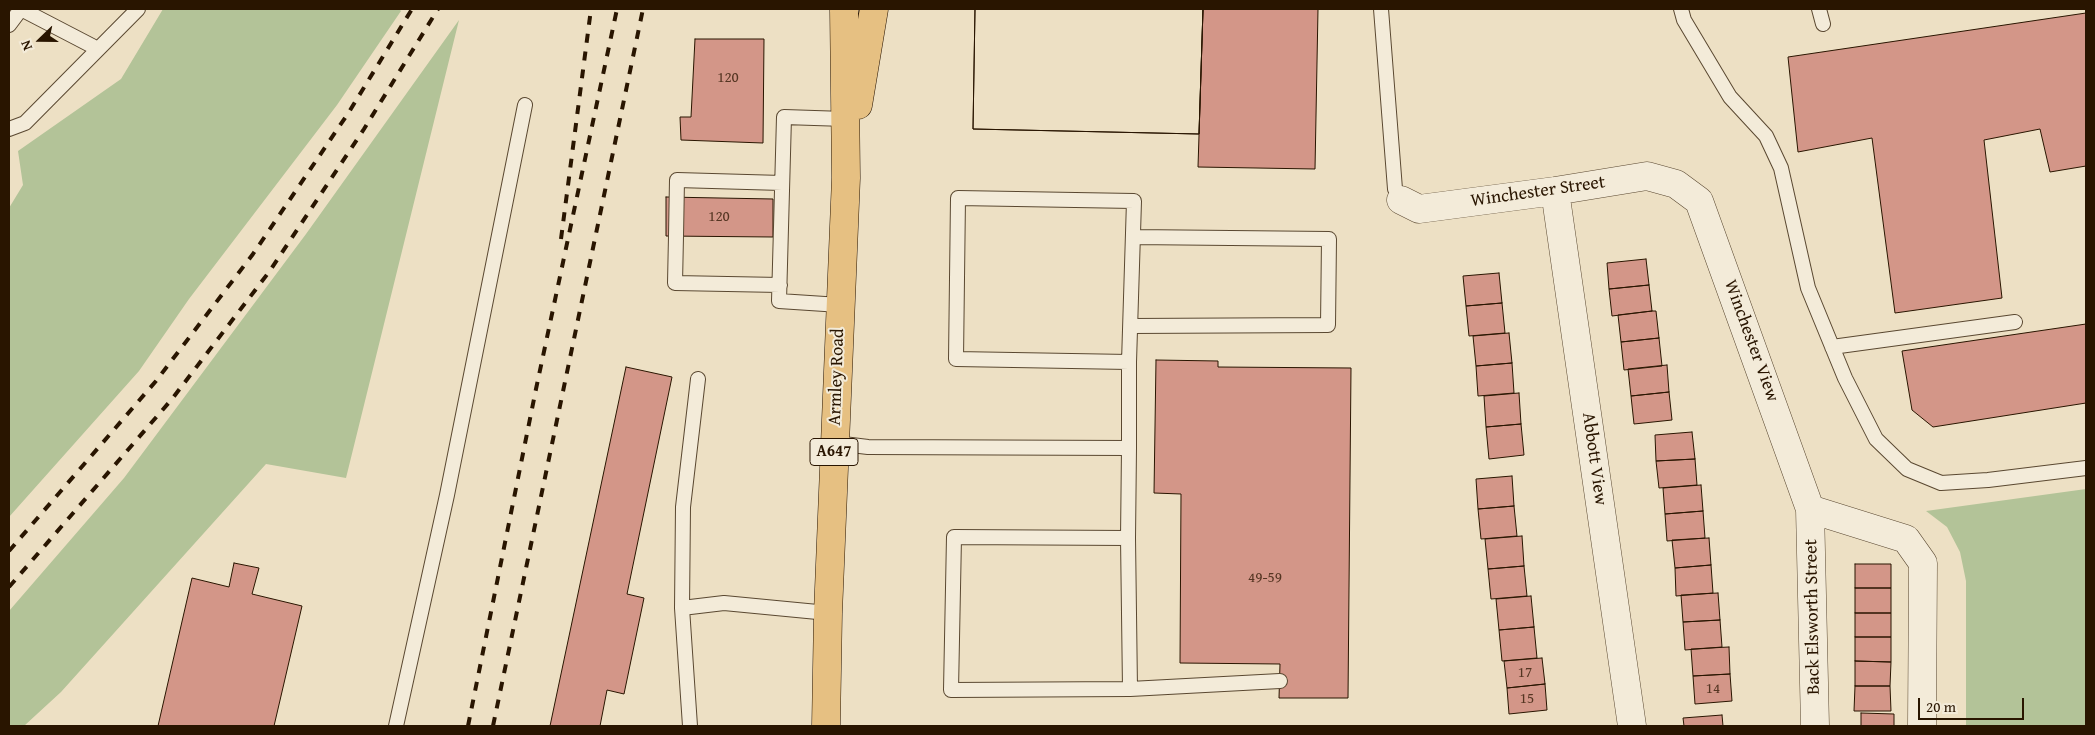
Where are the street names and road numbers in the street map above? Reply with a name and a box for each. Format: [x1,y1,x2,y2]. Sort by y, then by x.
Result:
street label: Winchester Street [1469,172,1607,212]
street label: Winchester View [1719,277,1783,405]
street label: Armley Road [825,328,849,426]
street label: Abbott View [1577,411,1611,507]
road number: A647 [810,438,858,466]
street label: Back Elsworth Street [1801,539,1825,695]

